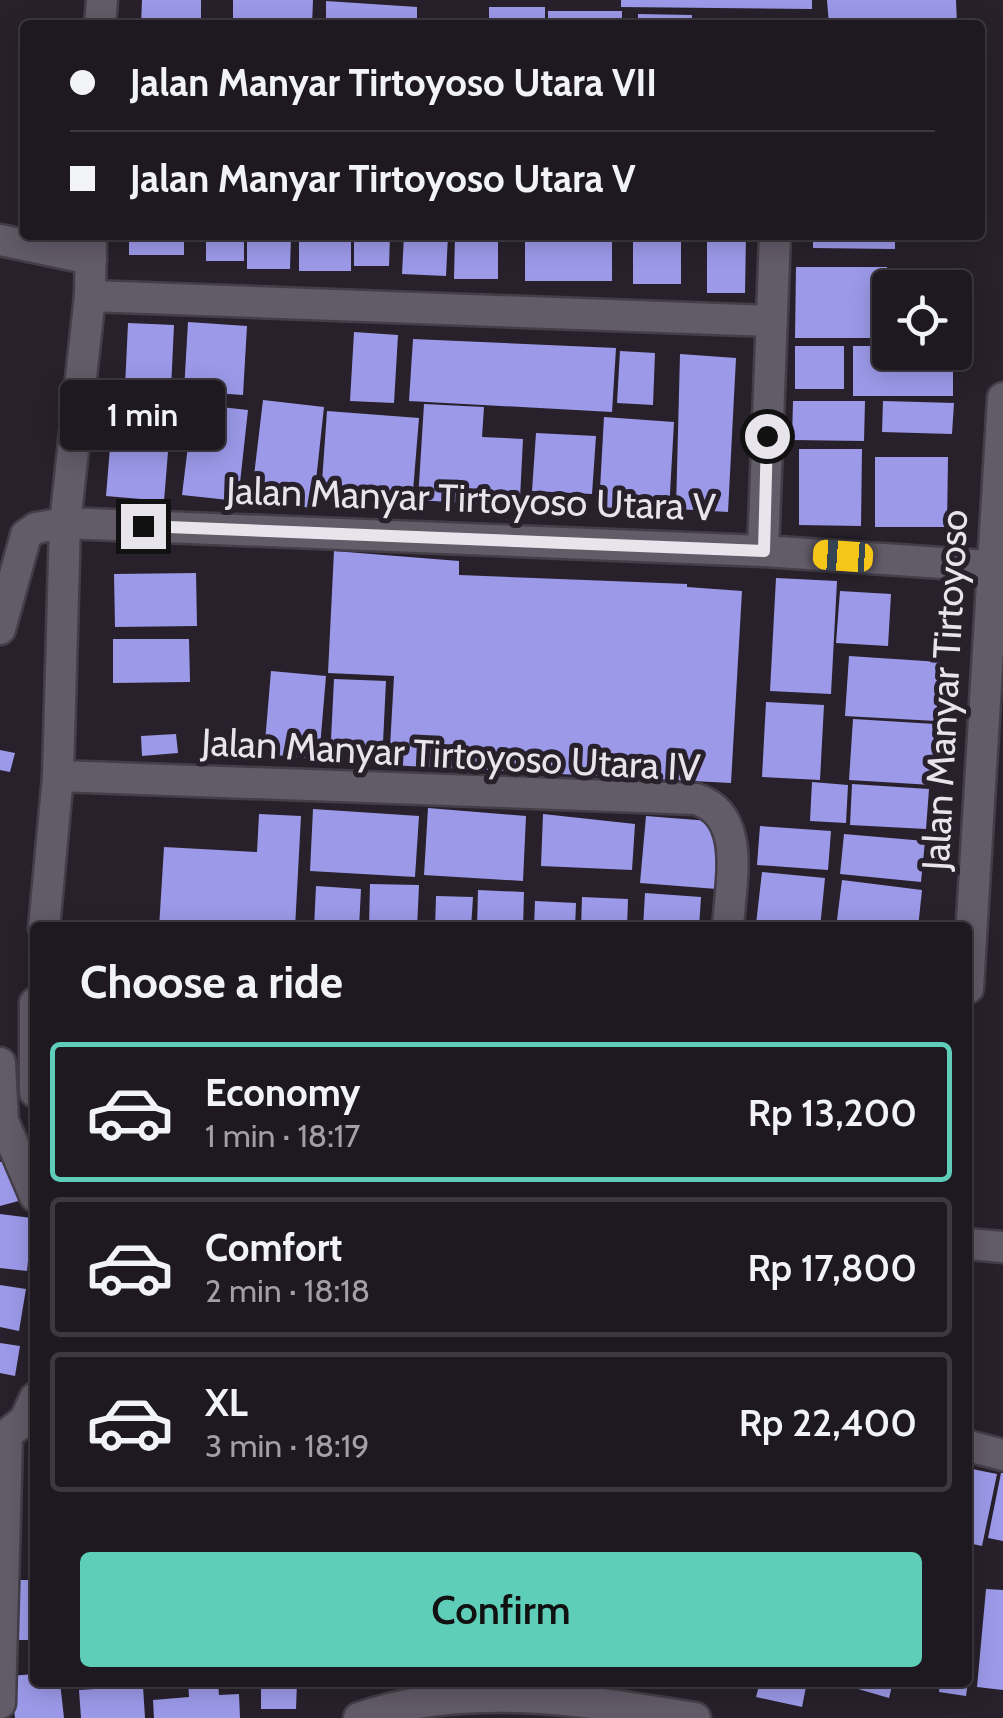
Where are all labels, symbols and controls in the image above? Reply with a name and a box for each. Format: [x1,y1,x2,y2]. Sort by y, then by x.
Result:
text: Jalan Manyar Tirtoyoso Utara VII [130,59,657,106]
text: Jalan Manyar Tirtoyoso Utara V [130,155,635,202]
map controls [872,270,972,370]
button: locate [872,270,972,370]
callout: 1 min [61,381,226,451]
text: 1 min [107,395,178,434]
route start [745,414,790,459]
street label: Jalan Manyar Tirtoyoso Utara V [224,466,717,531]
route end [121,504,166,549]
street label: Jalan Manyar Tirtoyoso [912,508,977,873]
car [812,539,874,573]
street label: Jalan Manyar Tirtoyoso Utara IV [199,718,703,791]
text: Choose a ride [80,955,343,1009]
icon: car [85,1067,175,1157]
text: Economy [205,1069,360,1116]
text: Rp 13,200 [748,1089,917,1136]
text: 1 min · 18:17 [205,1116,360,1155]
icon: car [85,1222,175,1312]
text: Comfort [205,1224,342,1271]
text: Rp 17,800 [747,1244,917,1291]
text: 2 min · 18:18 [205,1271,370,1310]
icon: car [85,1377,175,1467]
text: XL [205,1379,248,1426]
text: Rp 22,400 [739,1399,917,1446]
text: 3 min · 18:19 [205,1426,369,1465]
button: Confirm [80,1552,922,1667]

